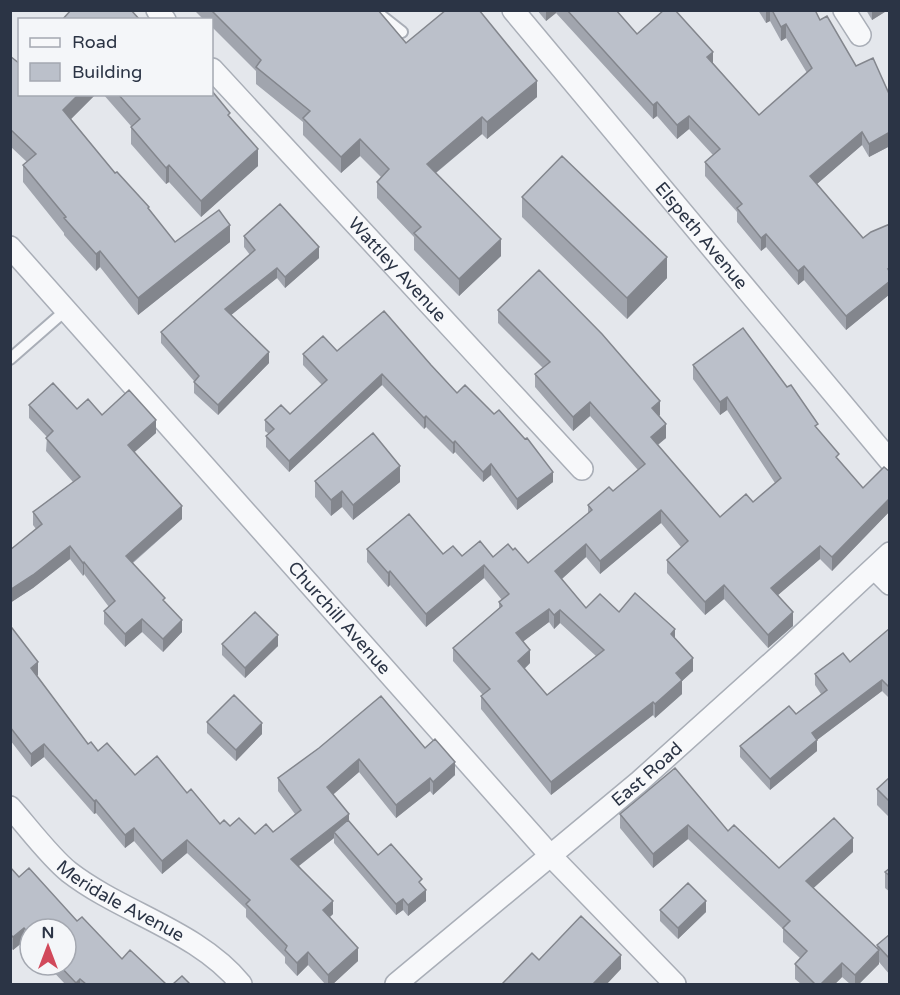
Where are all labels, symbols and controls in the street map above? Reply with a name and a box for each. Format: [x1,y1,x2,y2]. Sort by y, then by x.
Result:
legend [18,18,213,96]
text: Road [72,31,117,53]
text: Building [72,61,142,83]
street label: Elspeth Avenue [650,177,753,294]
street label: Wattley Avenue [344,213,451,326]
street label: Churchill Avenue [283,557,395,679]
street label: East Road [607,737,687,811]
street label: Meridale Avenue [52,855,188,946]
north arrow [18,917,78,977]
text: N [42,923,54,943]

